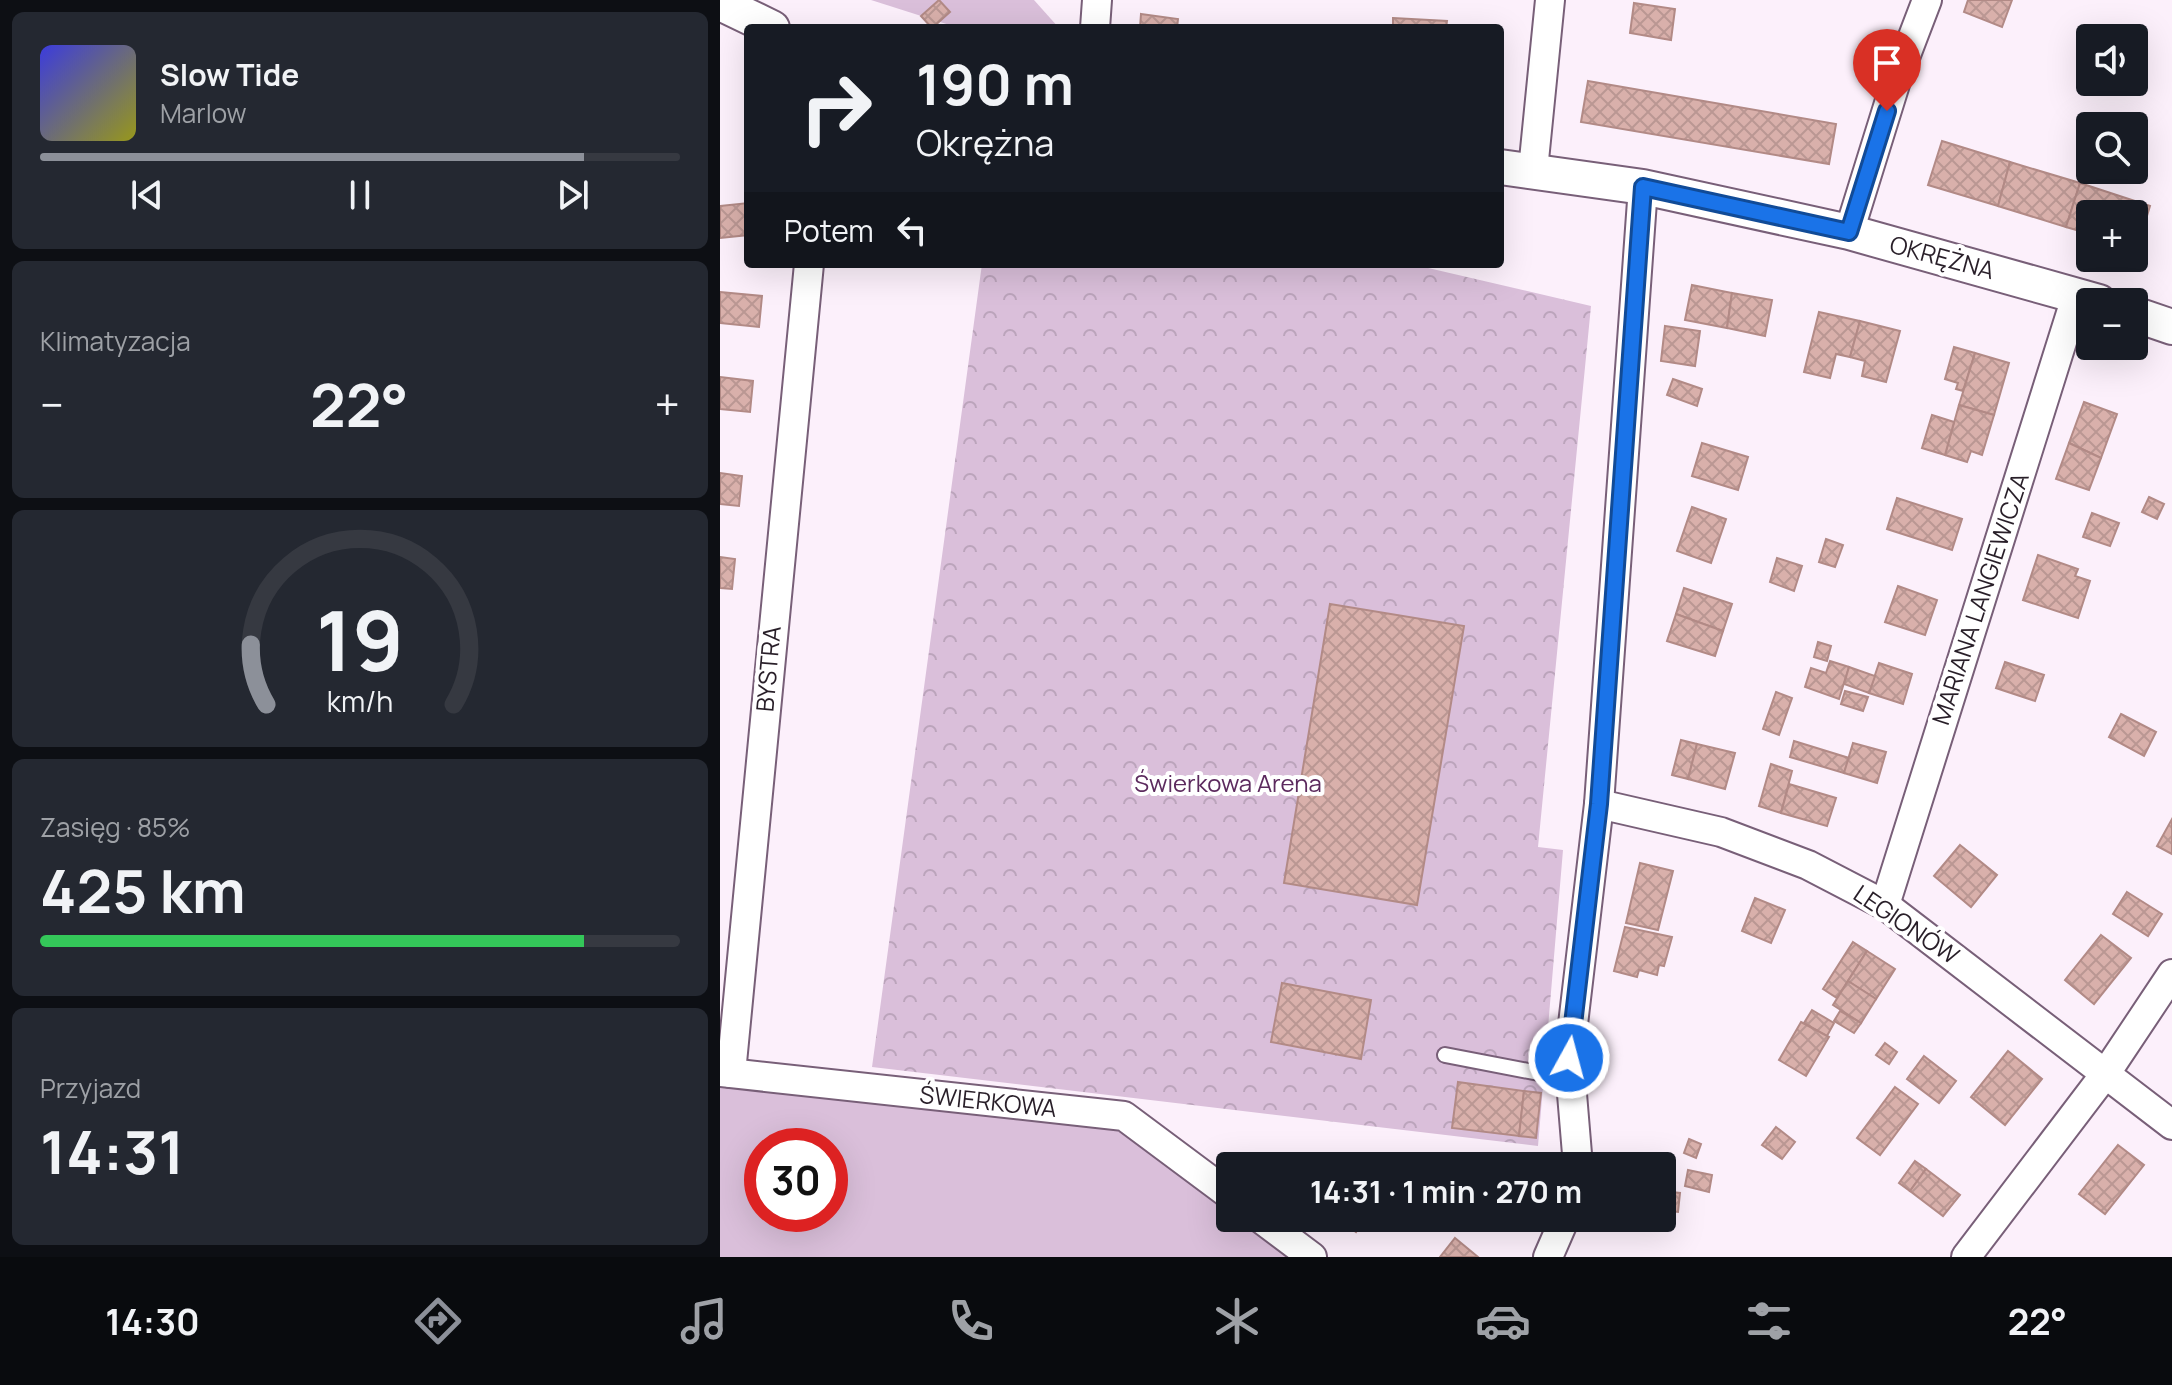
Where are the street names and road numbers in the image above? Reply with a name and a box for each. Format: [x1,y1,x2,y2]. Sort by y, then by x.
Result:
street label: OKRĘŻNA [1887,227,1998,286]
street label: MARIANA LANGIEWICZA [1923,468,2036,729]
street label: BYSTRA [747,625,788,713]
street label: LEGIONÓW [1848,876,1967,971]
street label: ŚWIERKOWA [918,1077,1058,1124]

